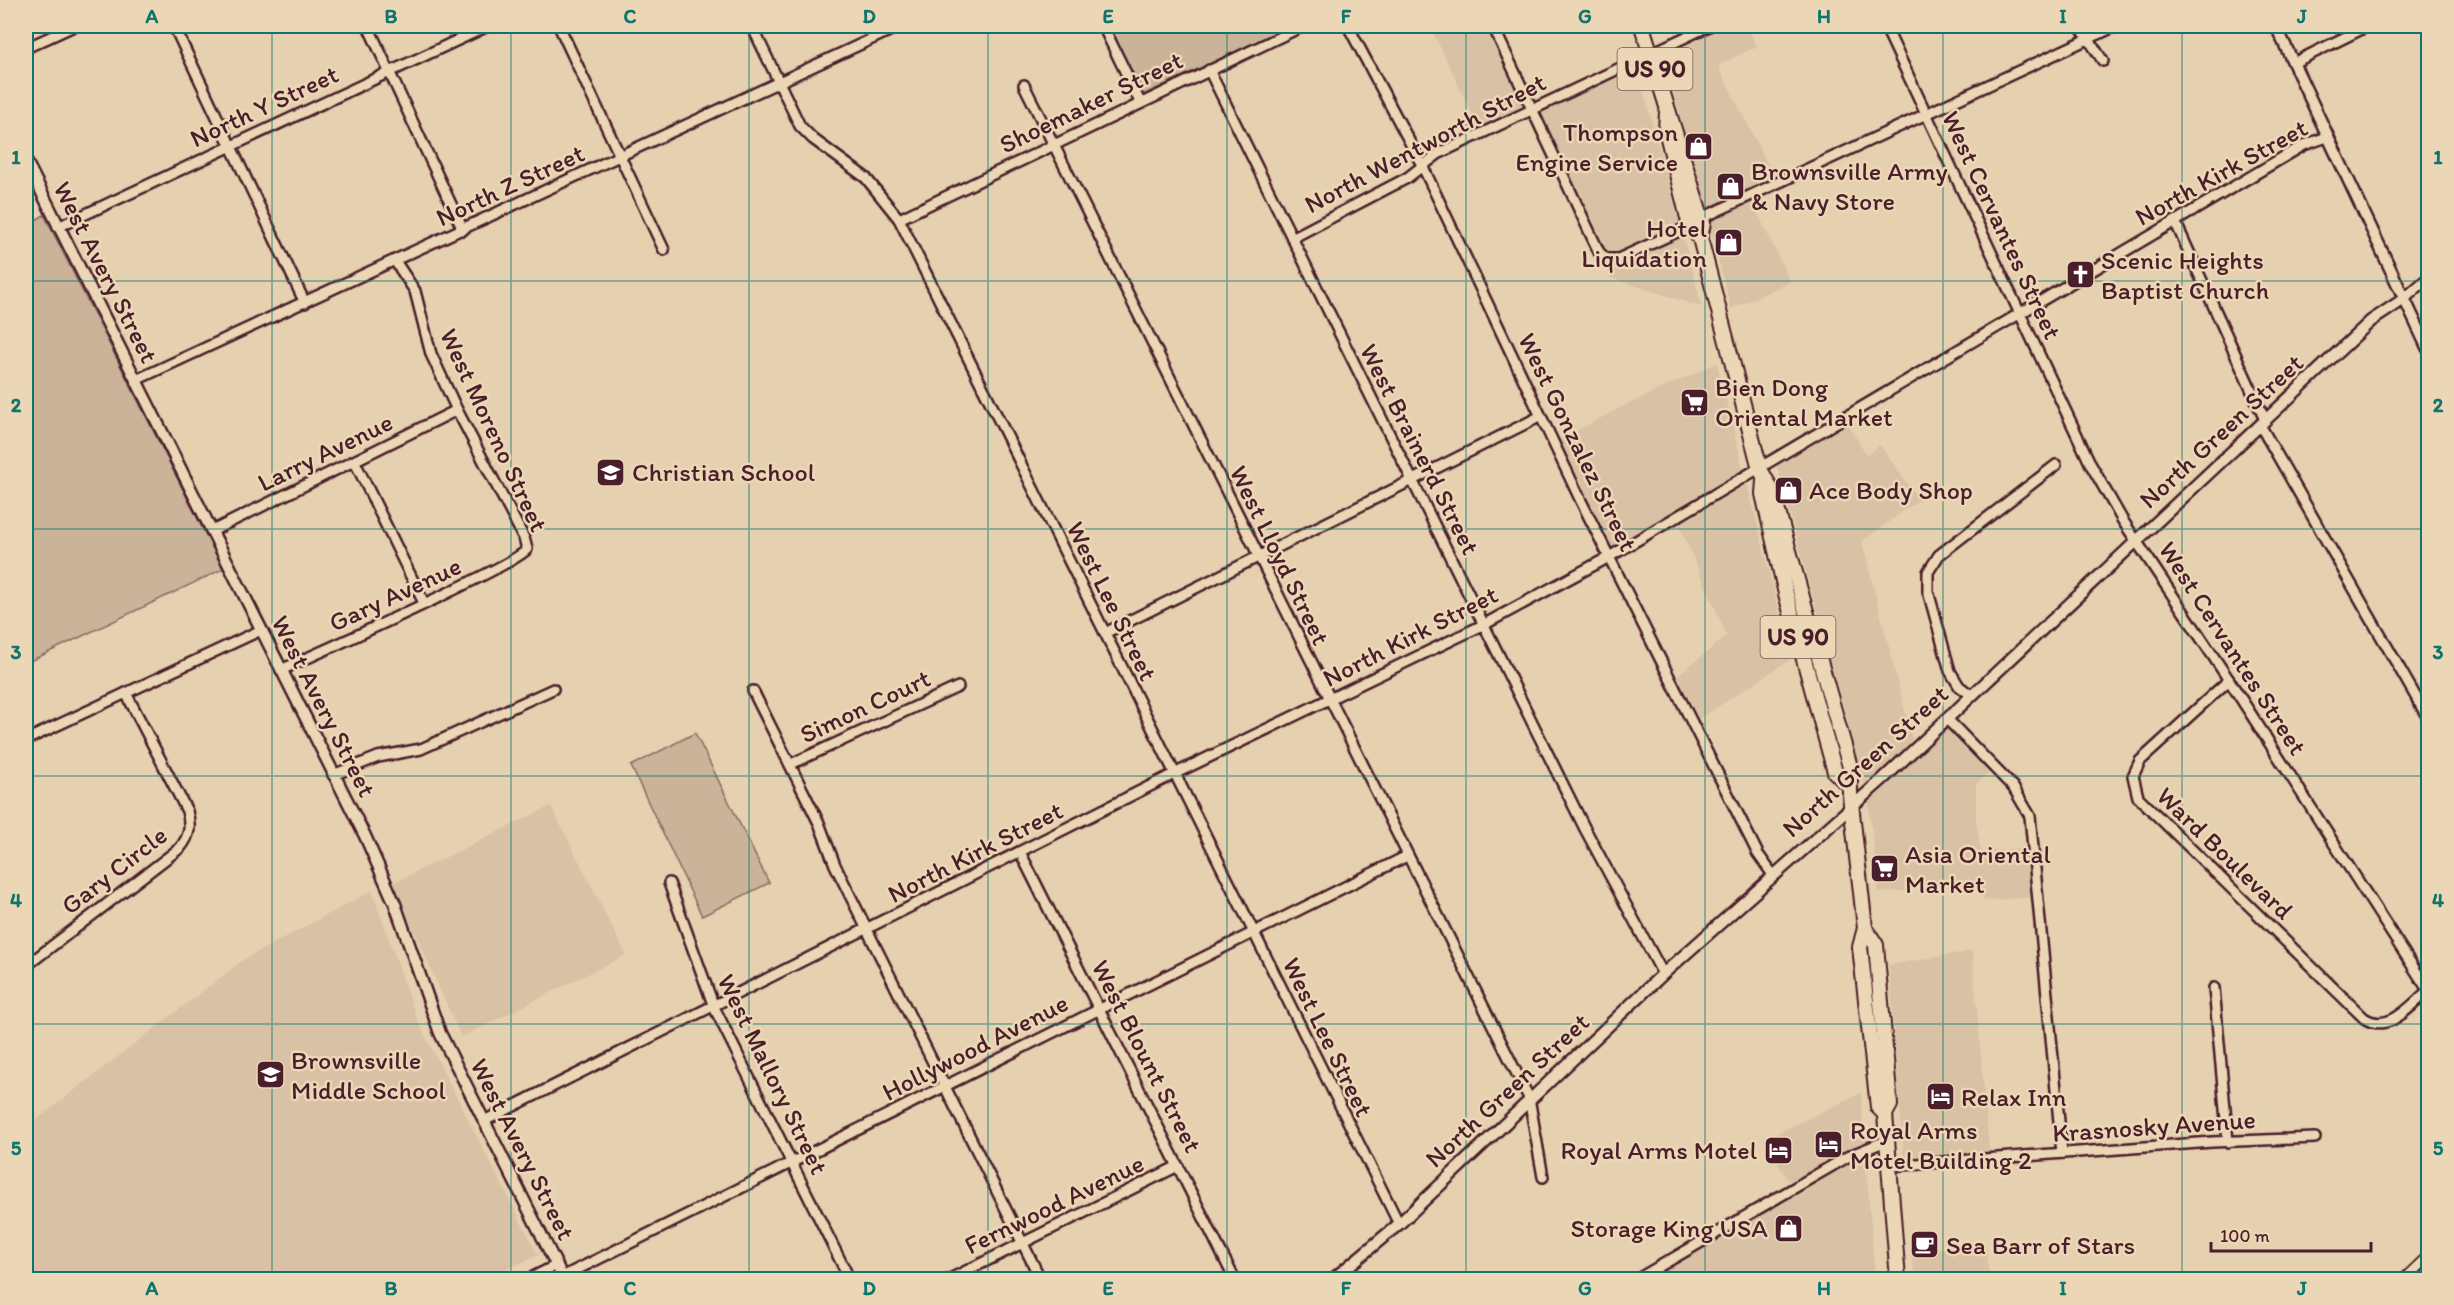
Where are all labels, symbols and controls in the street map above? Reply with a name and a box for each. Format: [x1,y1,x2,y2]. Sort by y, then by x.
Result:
text: A [145,4,159,28]
text: B [385,4,398,28]
text: C [624,4,637,28]
text: D [862,4,876,28]
text: E [1102,4,1114,28]
text: F [1341,4,1352,28]
text: G [1578,4,1592,28]
text: H [1817,4,1831,28]
text: I [2059,4,2067,28]
text: J [2296,4,2307,28]
street label: Shoemaker Street [994,44,1188,160]
road number: US 90 [1618,48,1692,90]
street label: North Y Street [185,58,343,154]
street label: North Wentworth Street [1299,66,1551,220]
street label: West Cervantes Street [1935,106,2069,345]
street label: North Kirk Street [2129,111,2313,233]
place label: Thompson Engine Service [1516,116,1678,178]
shop icon: Thompson Engine Service [1683,131,1715,163]
street label: North Z Street [431,137,589,233]
text: 1 [11,145,21,169]
text: 1 [2433,145,2443,169]
place label: Brownsville Army & Navy Store [1751,155,1948,217]
shop icon: Brownsville Army & Navy Store [1714,170,1746,202]
street label: West Avery Street [46,176,166,368]
place label: Hotel Liquidation [1581,212,1707,274]
shop icon: Hotel Liquidation [1712,227,1744,259]
place label: Scenic Heights Baptist Church [2101,244,2269,306]
church icon: Scenic Heights Baptist Church [2064,259,2096,291]
street label: West Moreno Street [433,323,555,537]
street label: West Gonzalez Street [1511,328,1645,557]
street label: West Brainerd Street [1353,338,1487,560]
street label: North Green Street [2132,347,2310,515]
place label: Bien Dong Oriental Market [1715,371,1893,433]
supermarket icon: Bien Dong Oriental Market [1678,386,1710,418]
text: 2 [11,393,22,417]
text: 2 [2433,393,2444,417]
street label: Larry Avenue [252,406,398,498]
school or university icon: Christian School [595,456,627,488]
place label: Christian School [632,456,815,488]
street label: West Lloyd Street [1223,460,1337,650]
shop icon: Ace Body Shop [1772,474,1804,506]
place label: Ace Body Shop [1809,474,1973,506]
street label: West Lee Street [1060,516,1164,686]
street label: West Cervantes Street [2152,535,2314,761]
street label: Gary Avenue [324,549,466,639]
street label: North Kirk Street [1317,578,1503,694]
street label: West Avery Street [264,610,384,802]
road number: US 90 [1760,616,1836,658]
text: 3 [11,640,22,664]
text: 3 [2433,640,2444,664]
street label: Simon Court [795,662,936,750]
street label: North Green Street [1775,678,1955,844]
street label: Ward Boulevard [2150,780,2300,926]
street label: North Kirk Street [882,794,1068,910]
street label: Gary Circle [55,819,173,921]
place label: Asia Oriental Market [1905,838,2051,900]
supermarket icon: Asia Oriental Market [1868,853,1900,885]
text: 4 [10,888,22,912]
text: 4 [2432,888,2444,912]
street label: West Lee Street [1276,952,1380,1122]
street label: West Blount Street [1085,954,1209,1158]
street label: West Mallory Street [711,968,836,1180]
street label: Hollywood Avenue [877,986,1073,1108]
street label: North Green Street [1418,1006,1596,1174]
place label: Brownsville Middle School [291,1044,446,1106]
street label: West Avery Street [463,1053,583,1245]
school or university icon: Brownsville Middle School [254,1059,286,1091]
hotel icon: Relax Inn [1924,1081,1956,1113]
place label: Relax Inn [1961,1081,2067,1113]
street label: Krasnosky Avenue [2051,1103,2257,1149]
place label: Royal Arms Motel Building 2 [1850,1114,2032,1176]
hotel icon: Royal Arms Motel Building 2 [1813,1129,1845,1161]
place label: Royal Arms Motel [1560,1134,1757,1166]
hotel icon: Royal Arms Motel [1762,1134,1794,1166]
text: 5 [11,1136,22,1160]
text: 5 [2433,1136,2444,1160]
street label: Fernwood Avenue [959,1147,1149,1261]
place label: Storage King USA [1570,1212,1768,1244]
shop icon: Storage King USA [1773,1212,1805,1244]
scale bar [2211,1215,2372,1253]
text: 100 m [2220,1225,2270,1247]
cafe icon: Sea Barr of Stars [1909,1229,1941,1261]
place label: Sea Barr of Stars [1946,1229,2135,1261]
text: A [145,1276,159,1300]
text: B [385,1276,398,1300]
text: C [624,1276,637,1300]
text: D [862,1276,876,1300]
text: E [1102,1276,1114,1300]
text: F [1341,1276,1352,1300]
text: G [1578,1276,1592,1300]
text: H [1817,1276,1831,1300]
text: I [2059,1276,2067,1300]
text: J [2296,1276,2307,1300]

